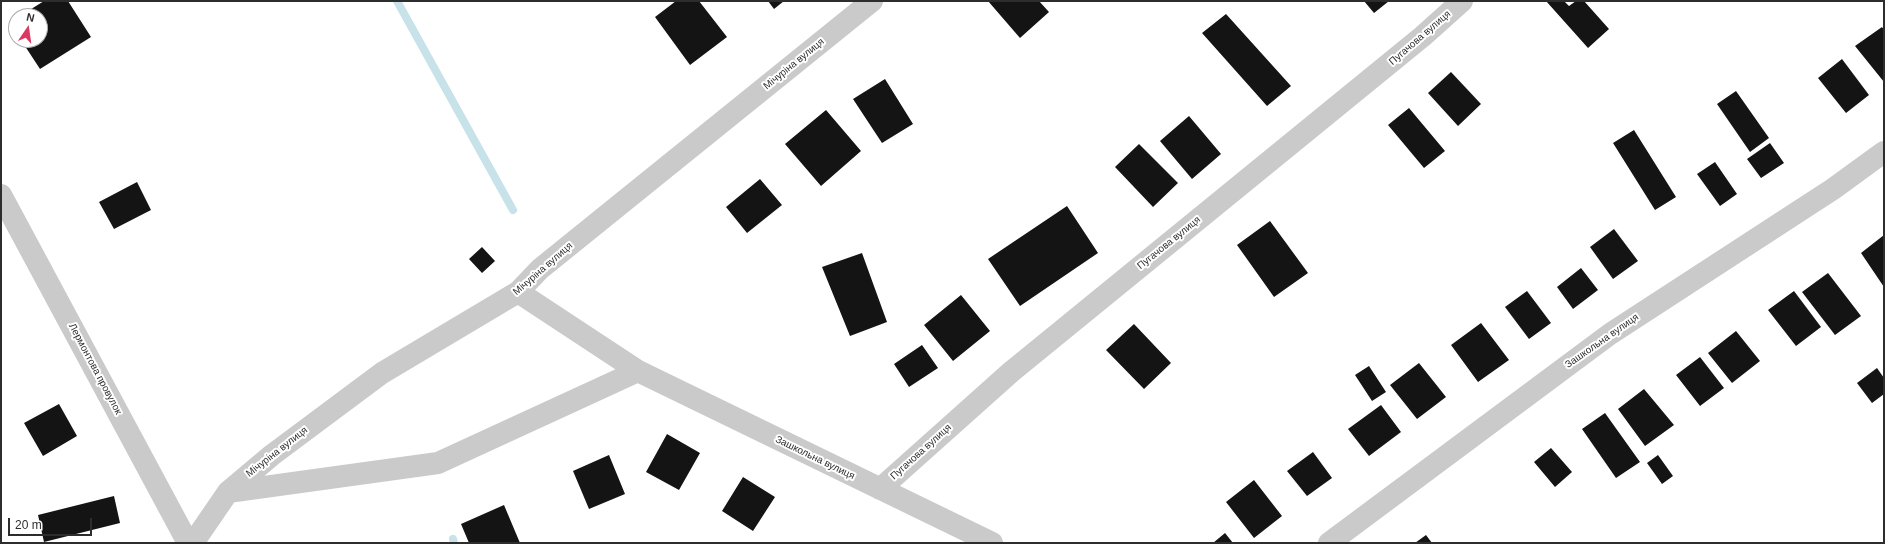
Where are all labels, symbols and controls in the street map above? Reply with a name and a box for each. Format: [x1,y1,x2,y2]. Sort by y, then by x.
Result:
north arrow [8,8,48,48]
street label: Пугачова вулиця [1387,8,1453,68]
text: N [25,11,36,24]
street label: Мічуріна вулиця [761,36,827,92]
street label: Пугачова вулиця [1135,214,1203,272]
street label: Мічуріна вулиця [511,240,575,298]
street label: Зашкольна вулиця [1563,311,1641,371]
street label: Лермонтова провулок [66,321,124,417]
street label: Пугачова вулиця [888,422,954,482]
street label: Мічуріна вулиця [244,424,310,480]
street label: Зашкольна вулиця [773,434,857,482]
scale bar [10,510,94,536]
text: 20 m [15,518,42,532]

